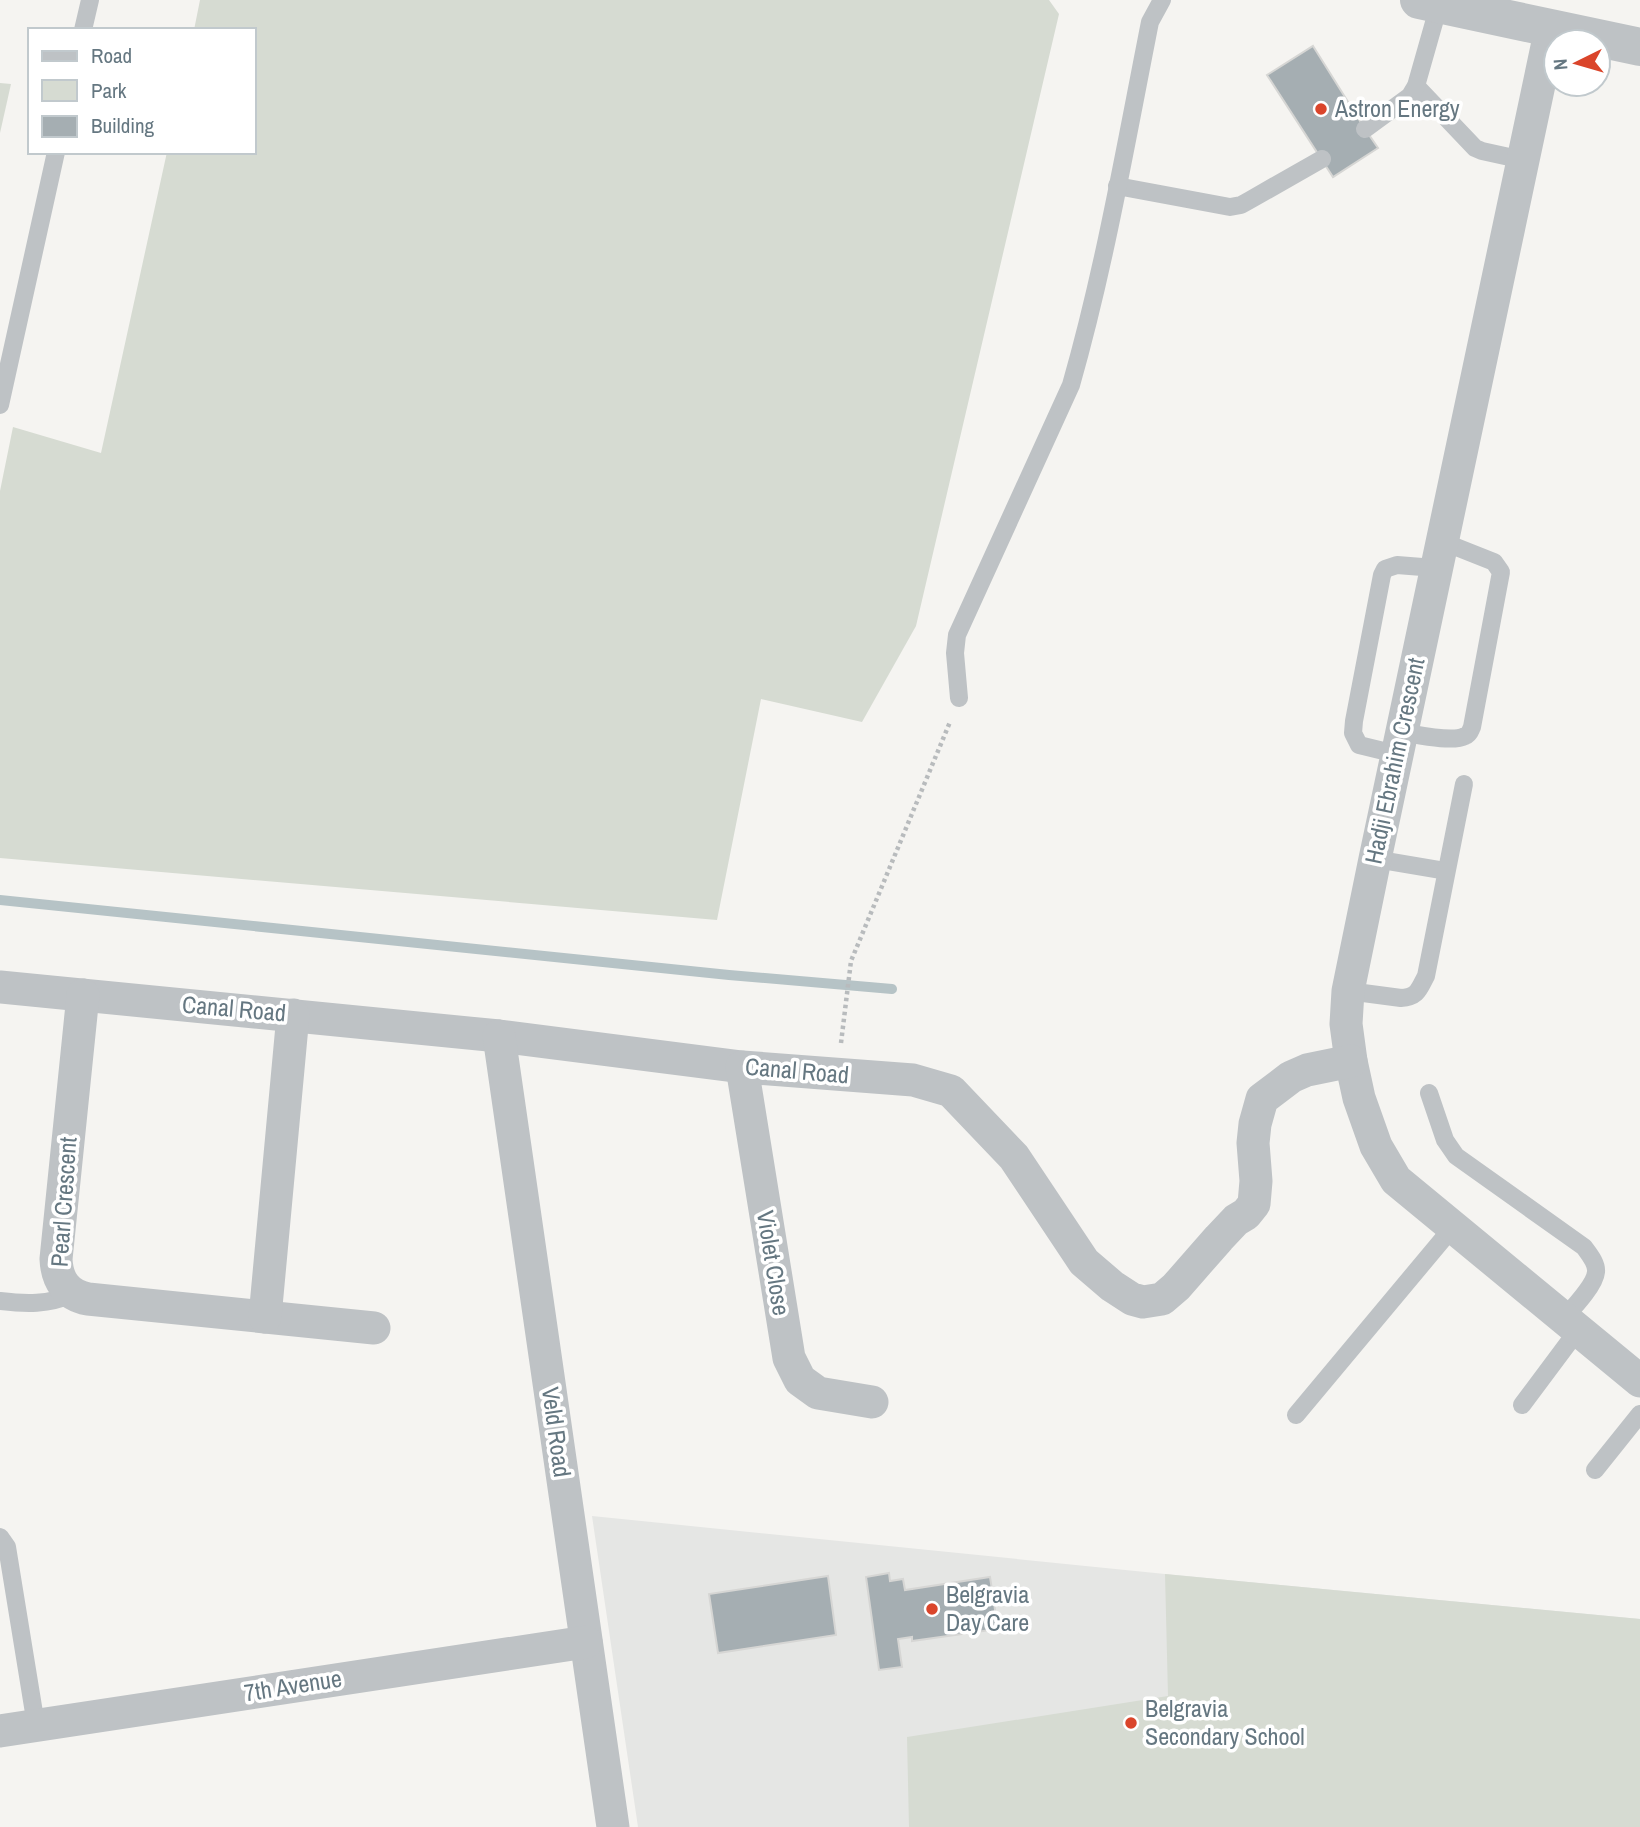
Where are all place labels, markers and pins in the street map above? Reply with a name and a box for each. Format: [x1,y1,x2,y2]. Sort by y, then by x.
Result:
place label: Astron Energy [1334,92,1460,124]
marker: Astron Energy [1313,101,1329,117]
place label: Belgravia Day Care [946,1578,1029,1638]
marker: Belgravia Day Care [924,1601,940,1617]
place label: Belgravia Secondary School [1145,1692,1305,1752]
marker: Belgravia Secondary School [1123,1715,1139,1731]

